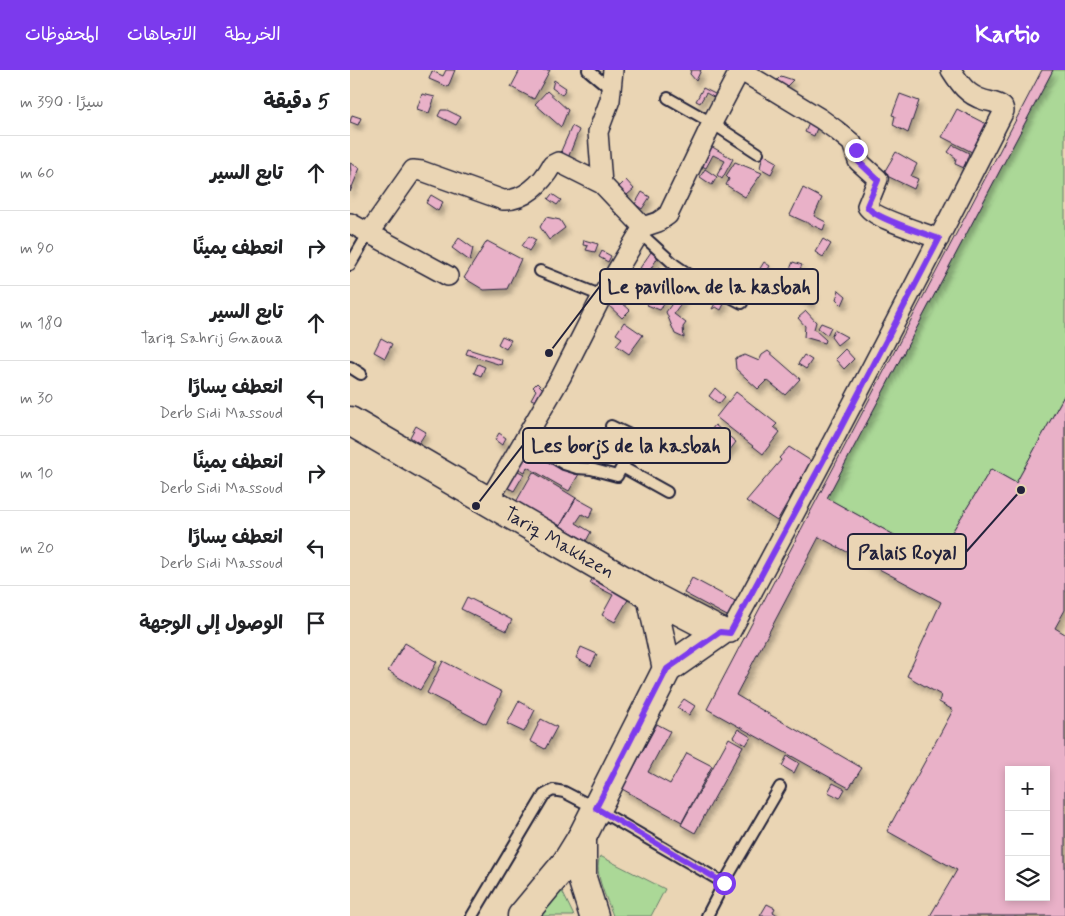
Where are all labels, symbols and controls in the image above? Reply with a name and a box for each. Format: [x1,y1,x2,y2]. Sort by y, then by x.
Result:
text: Kartio [975,20,1040,51]
text: المحفوظات [25,23,99,47]
text: الاتجاهات [127,23,197,47]
text: الخريطة [225,23,281,47]
text: 5 دقيقة [263,88,330,116]
text: سيرًا · 390 m [20,92,104,113]
route end [845,139,868,162]
icon: ahead [302,159,330,187]
text: تابع السير [210,161,283,186]
text: 60 m [20,163,54,184]
icon: right [302,234,330,262]
text: انعطف يمينًا [193,236,283,261]
text: 90 m [20,238,54,259]
callout: Le pavillon de la kasbah [600,269,818,304]
text: Le pavillon de la kasbah [607,274,811,301]
text: تابع السير [210,300,283,325]
icon: ahead [302,309,330,337]
text: 180 m [20,313,63,334]
text: Tariq Sahrij Gnaoua [141,328,283,349]
text: انعطف يسارًا [188,375,283,400]
icon: left [302,384,330,412]
text: 30 m [20,388,53,409]
text: Derb Sidi Massoud [159,403,283,424]
callout: Les borjs de la kasbah [523,428,730,463]
text: Les borjs de la kasbah [531,433,721,460]
text: انعطف يمينًا [193,450,283,475]
icon: right [302,459,330,487]
text: 10 m [20,463,53,484]
text: Derb Sidi Massoud [159,478,283,499]
street label: Tariq Makhzen [499,501,619,585]
text: انعطف يسارًا [188,525,283,550]
icon: left [302,534,330,562]
callout: Palais Royal [848,534,966,569]
text: 20 m [20,538,54,559]
text: Palais Royal [858,540,956,567]
text: Derb Sidi Massoud [159,553,283,574]
icon: arrive [302,609,330,637]
text: الوصول إلى الوجهة [139,611,283,636]
map controls [1005,766,1050,901]
button: + [1005,766,1050,811]
button: − [1005,811,1050,856]
button: layers [1005,856,1050,901]
route start [713,872,736,895]

